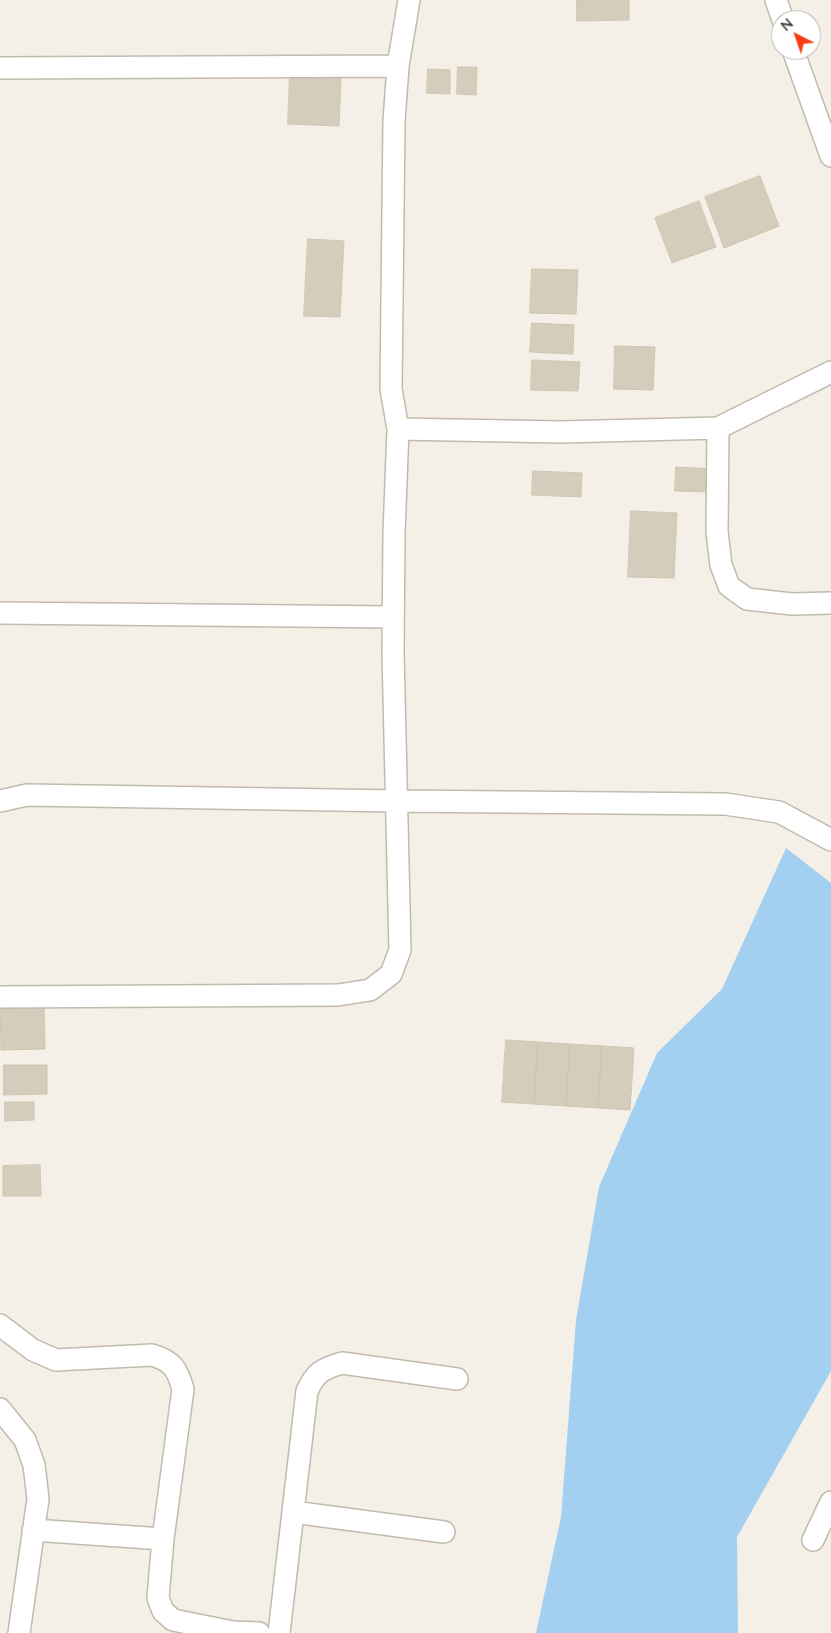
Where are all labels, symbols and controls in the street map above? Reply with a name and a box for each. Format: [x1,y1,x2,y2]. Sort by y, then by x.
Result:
north arrow [771,10,821,60]
text: N [777,14,796,34]

